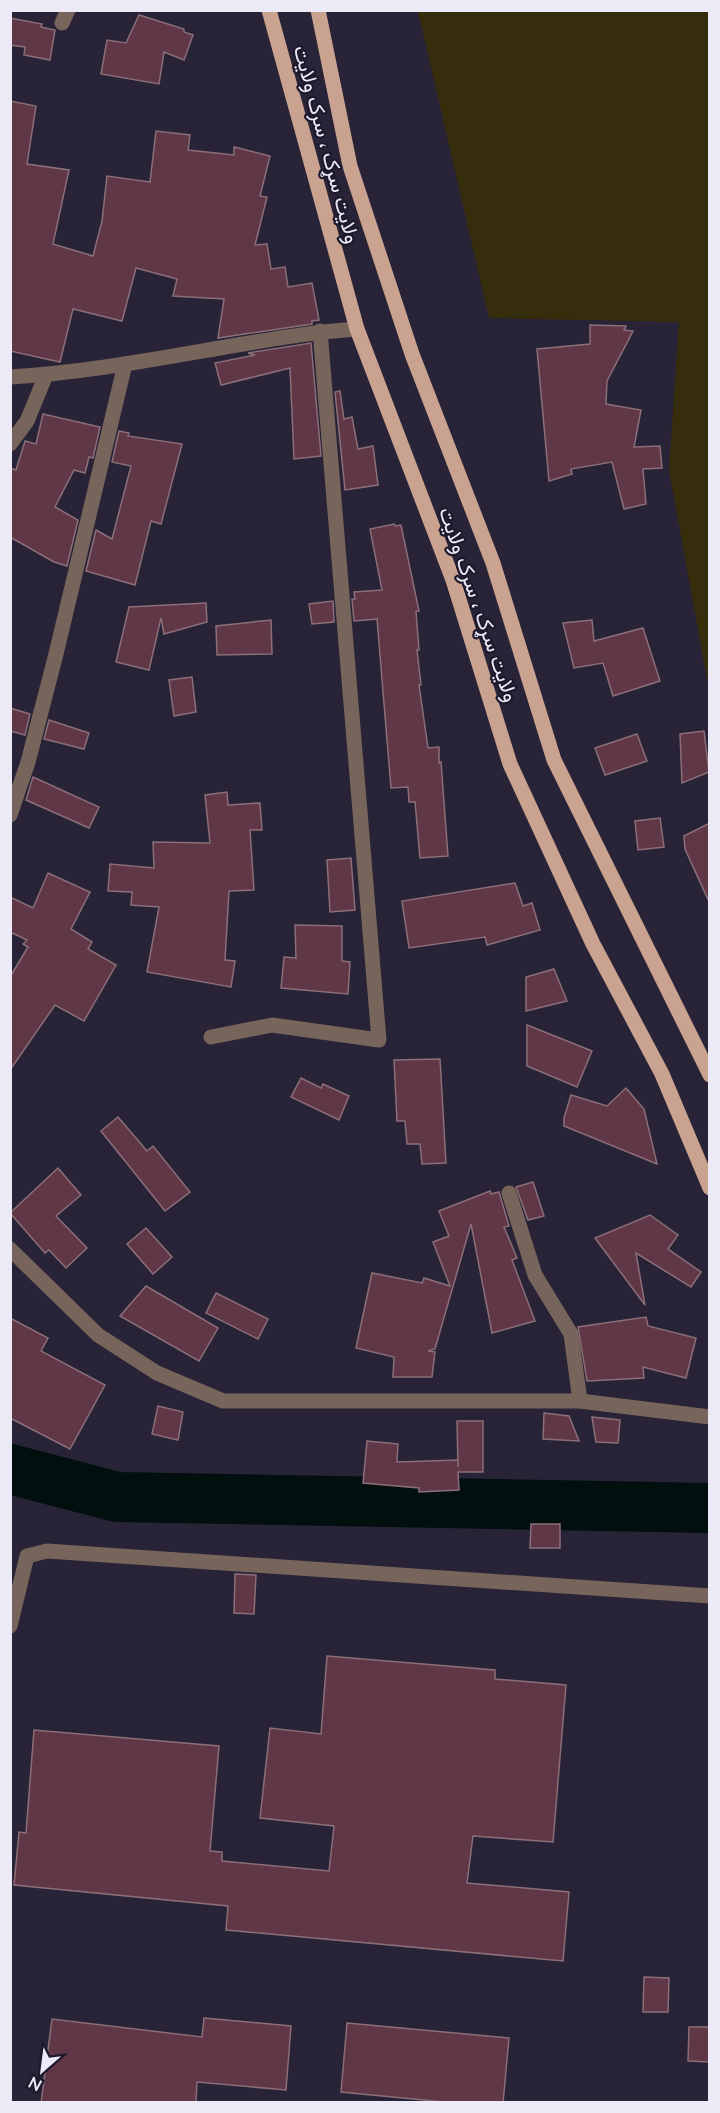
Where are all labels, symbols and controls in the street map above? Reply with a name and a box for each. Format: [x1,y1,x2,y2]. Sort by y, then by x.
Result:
street label: ولایت سړک ، سرک ولایت [287,42,366,247]
street label: ولایت سړک ، سرک ولایت [432,503,525,706]
north arrow [12,2041,72,2101]
text: N [25,2073,45,2096]

